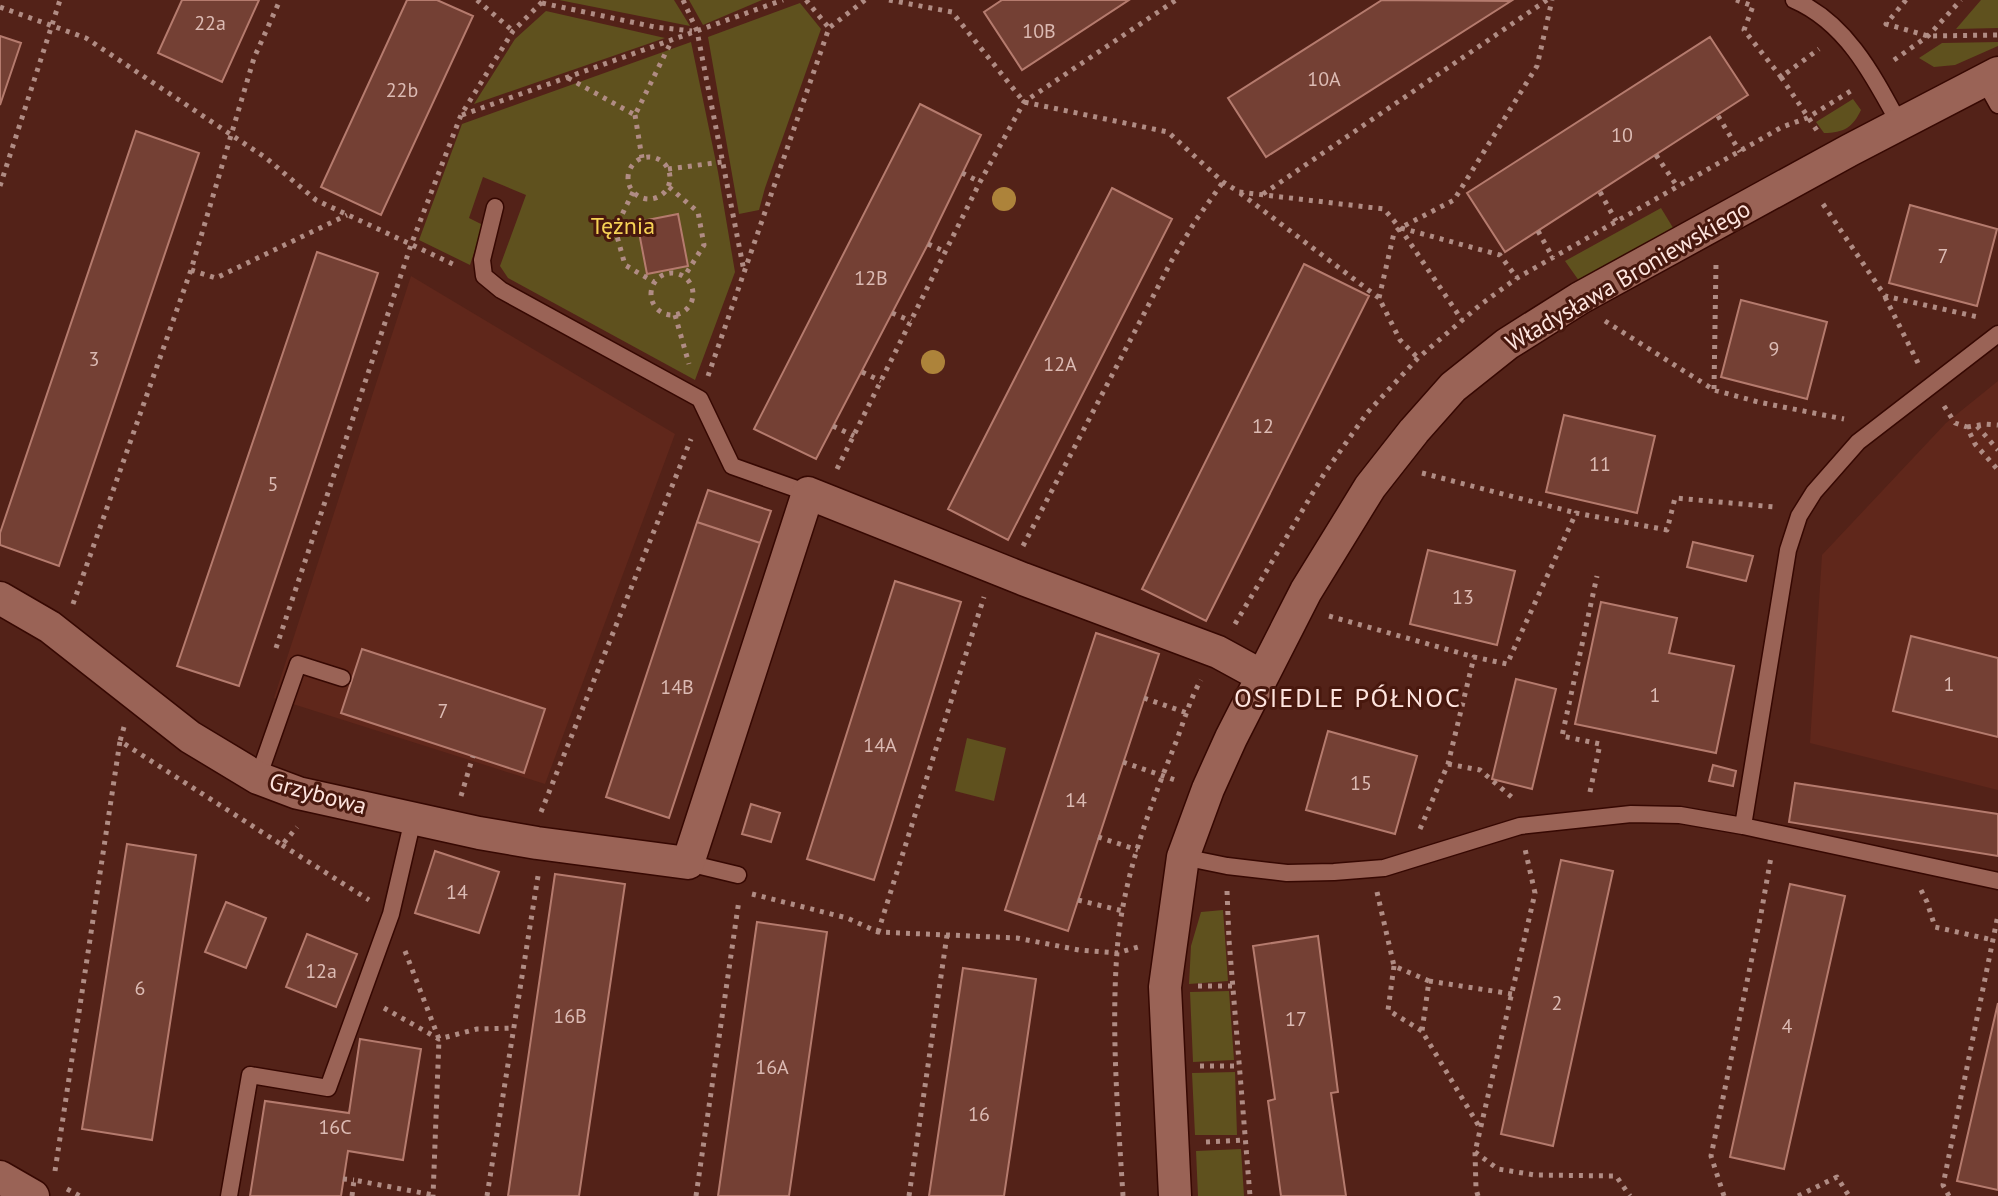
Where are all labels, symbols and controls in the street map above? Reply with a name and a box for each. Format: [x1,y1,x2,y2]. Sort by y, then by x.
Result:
house number: 22a [194,10,226,36]
house number: 10B [1022,18,1056,44]
house number: 10A [1307,66,1341,92]
house number: 22b [386,77,418,103]
house number: 10 [1611,122,1633,148]
street label: Władysława Broniewskiego [1500,193,1756,358]
park label: Tężnia [591,210,655,241]
house number: 7 [1938,243,1948,269]
house number: 12B [854,265,888,291]
house number: 9 [1769,336,1779,362]
house number: 3 [89,346,99,372]
house number: 12A [1043,351,1077,377]
house number: 12 [1252,413,1274,439]
house number: 11 [1589,451,1611,477]
house number: 5 [268,471,278,497]
house number: 13 [1452,584,1474,610]
house number: 1 [1944,671,1954,697]
house number: 14B [660,674,694,700]
district label: OSIEDLE PÓŁNOC [1234,681,1462,714]
house number: 1 [1650,682,1660,708]
house number: 7 [438,698,448,724]
house number: 14A [863,732,897,758]
street label: Grzybowa [266,766,370,821]
house number: 15 [1350,770,1372,796]
house number: 14 [1065,787,1087,813]
house number: 14 [446,879,468,905]
house number: 12a [305,958,337,984]
house number: 6 [135,975,145,1001]
house number: 2 [1552,990,1562,1016]
house number: 16B [553,1003,587,1029]
house number: 17 [1285,1006,1307,1032]
house number: 4 [1782,1013,1793,1039]
house number: 16A [755,1054,789,1080]
house number: 16 [968,1101,990,1127]
house number: 16C [318,1114,352,1140]

